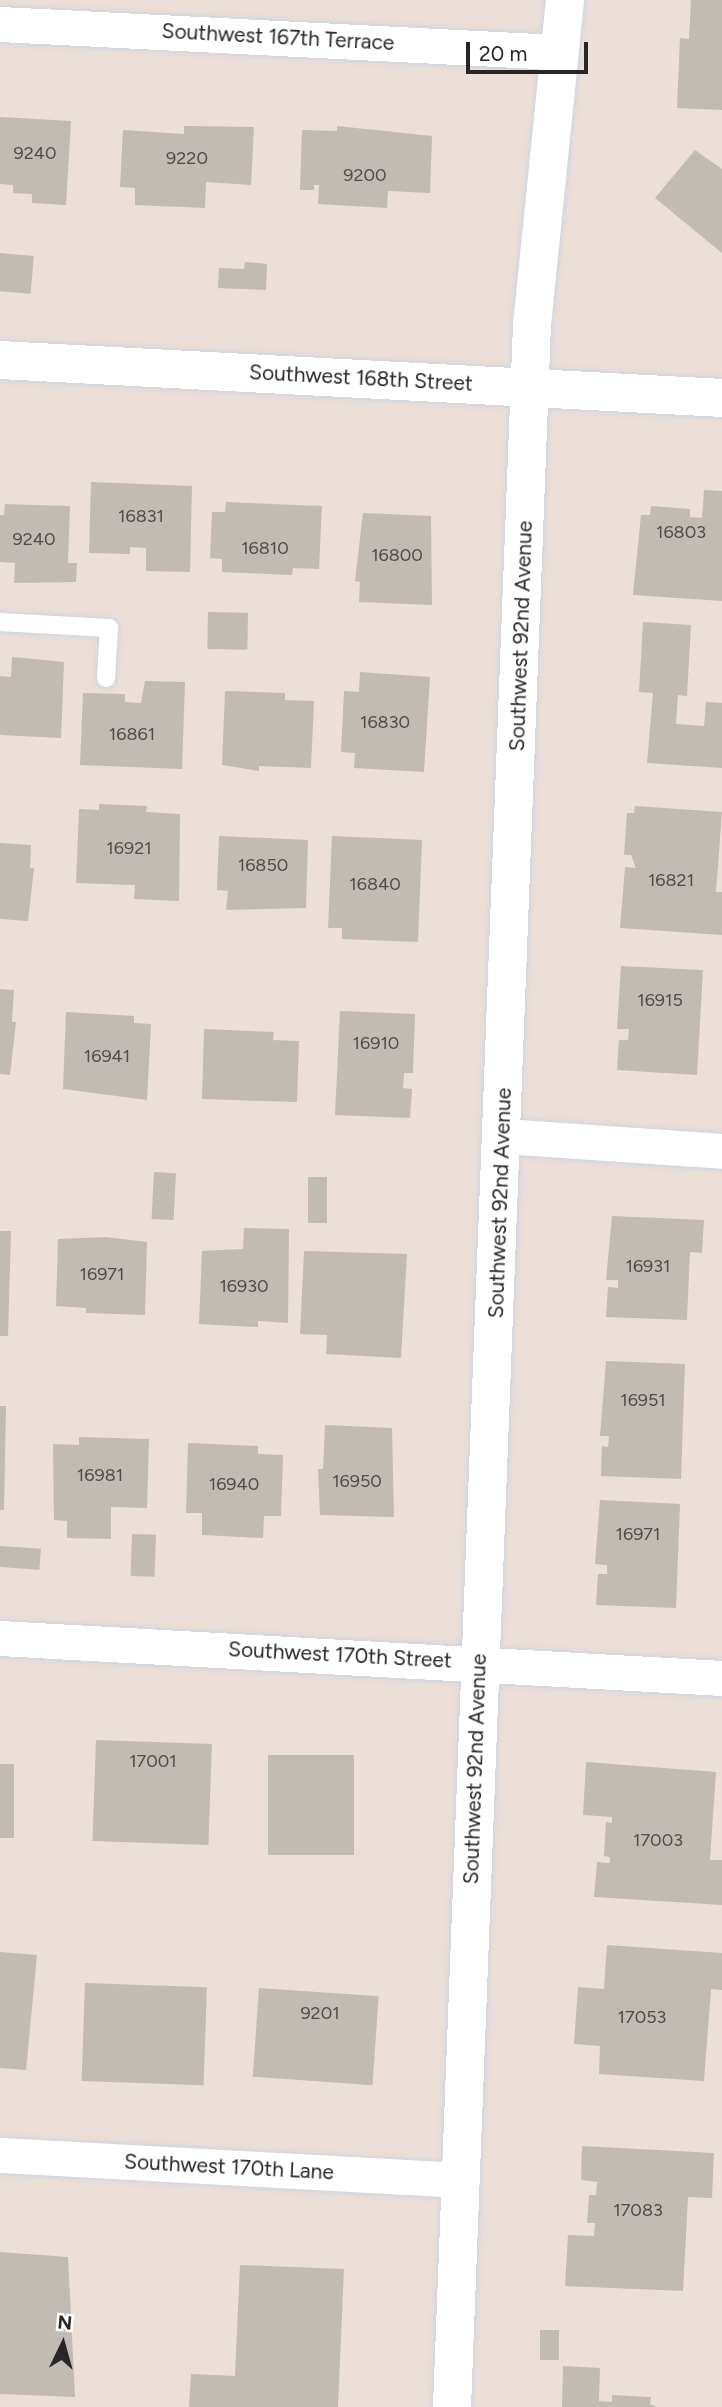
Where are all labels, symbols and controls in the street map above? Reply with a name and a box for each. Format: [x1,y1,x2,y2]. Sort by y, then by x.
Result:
street label: Southwest 167th Terrace [161,18,395,56]
scale bar [470,28,592,72]
text: 20 m [479,41,527,66]
house number: 9240 [14,142,56,164]
house number: 9220 [166,147,208,169]
house number: 9200 [343,164,387,186]
street label: Southwest 168th Street [249,360,473,396]
house number: 16831 [118,505,164,527]
street label: Southwest 92nd Avenue [504,520,538,752]
house number: 16803 [656,521,706,543]
house number: 9240 [13,528,55,550]
house number: 16810 [241,537,289,559]
house number: 16800 [371,544,423,566]
house number: 16830 [360,711,410,733]
house number: 16861 [109,723,155,745]
house number: 16921 [106,837,152,859]
house number: 16850 [238,854,288,876]
house number: 16821 [648,869,694,891]
house number: 16840 [349,873,401,895]
house number: 16915 [637,989,683,1011]
house number: 16910 [353,1032,399,1054]
house number: 16941 [84,1045,130,1067]
street label: Southwest 92nd Avenue [483,1087,517,1319]
house number: 16931 [625,1255,671,1277]
house number: 16971 [80,1263,124,1285]
house number: 16930 [219,1275,269,1297]
house number: 16951 [620,1389,666,1411]
house number: 16981 [77,1464,123,1486]
house number: 16950 [332,1470,382,1492]
house number: 16940 [209,1473,259,1495]
house number: 16971 [616,1523,660,1545]
street label: Southwest 170th Street [228,1637,452,1673]
street label: Southwest 92nd Avenue [458,1653,492,1885]
house number: 17001 [129,1750,177,1772]
house number: 17003 [633,1829,683,1851]
house number: 9201 [300,2002,340,2024]
house number: 17053 [618,2006,666,2028]
street label: Southwest 170th Lane [124,2149,334,2185]
house number: 17083 [613,2199,663,2221]
north arrow [28,2309,98,2379]
text: N [57,2310,73,2335]

